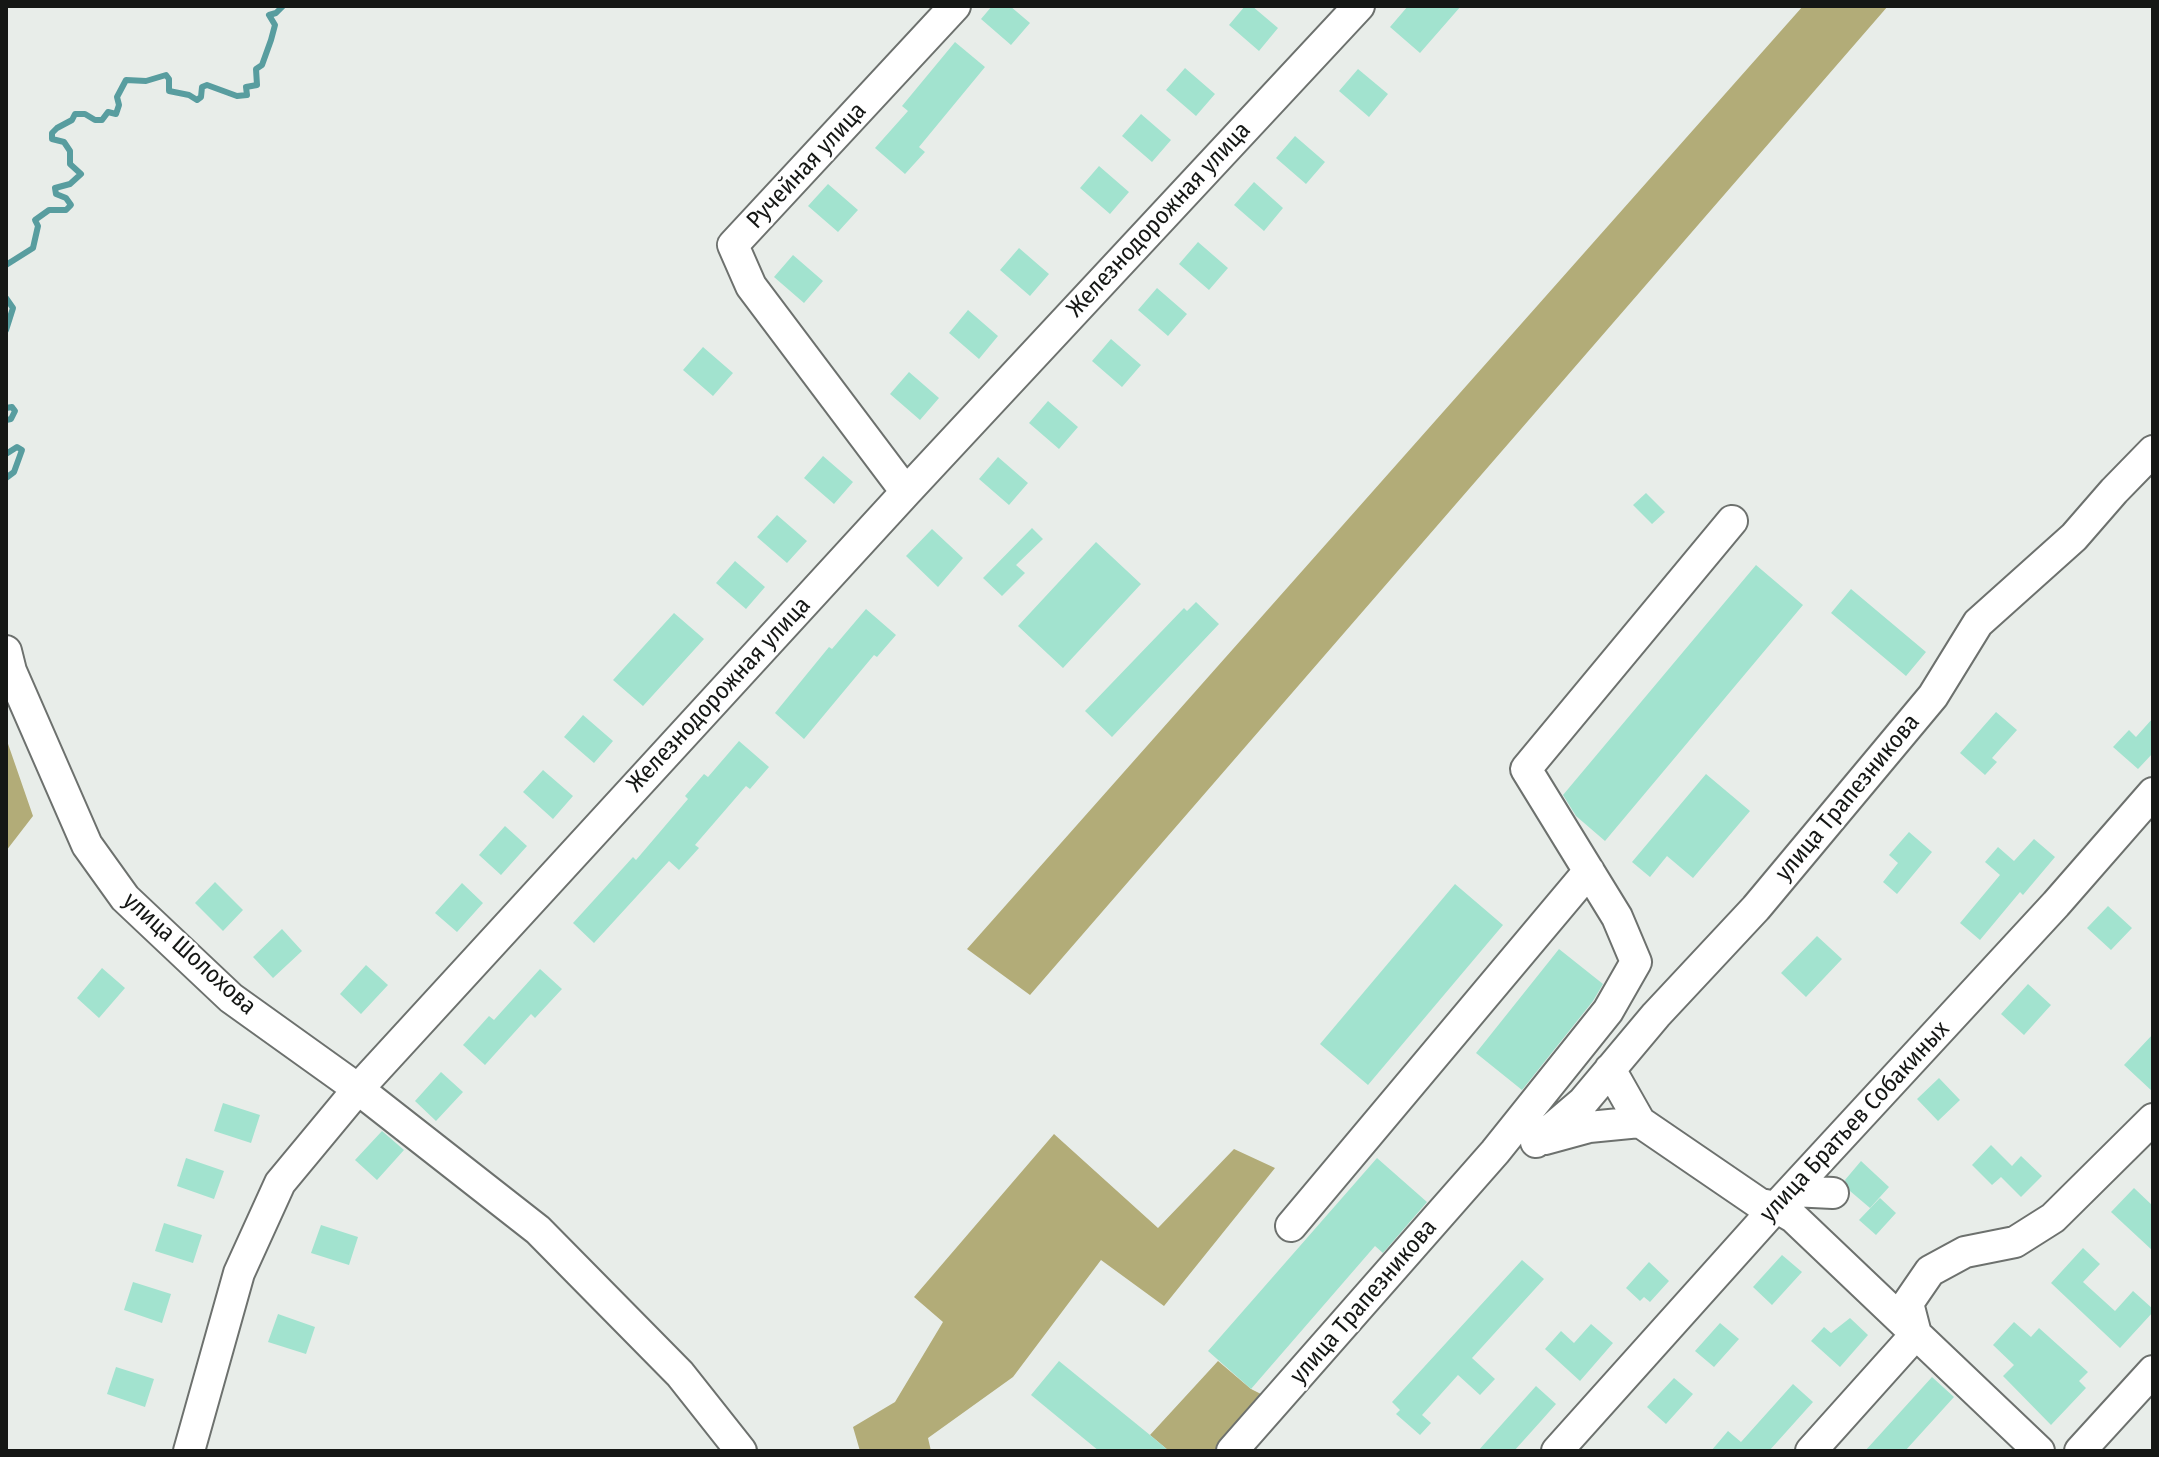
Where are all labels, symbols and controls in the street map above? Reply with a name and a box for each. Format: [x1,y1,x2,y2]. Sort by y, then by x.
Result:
street label: Ручейная улица [741,97,873,235]
street label: Железнодорожная улица [1061,117,1257,323]
street label: Железнодорожная улица [621,592,817,798]
street label: улица Трапезникова [1770,709,1926,887]
street label: улица Шолохова [117,887,261,1021]
street label: улица Братьев Собакиных [1754,1016,1956,1228]
street label: улица Трапезникова [1285,1214,1443,1390]

